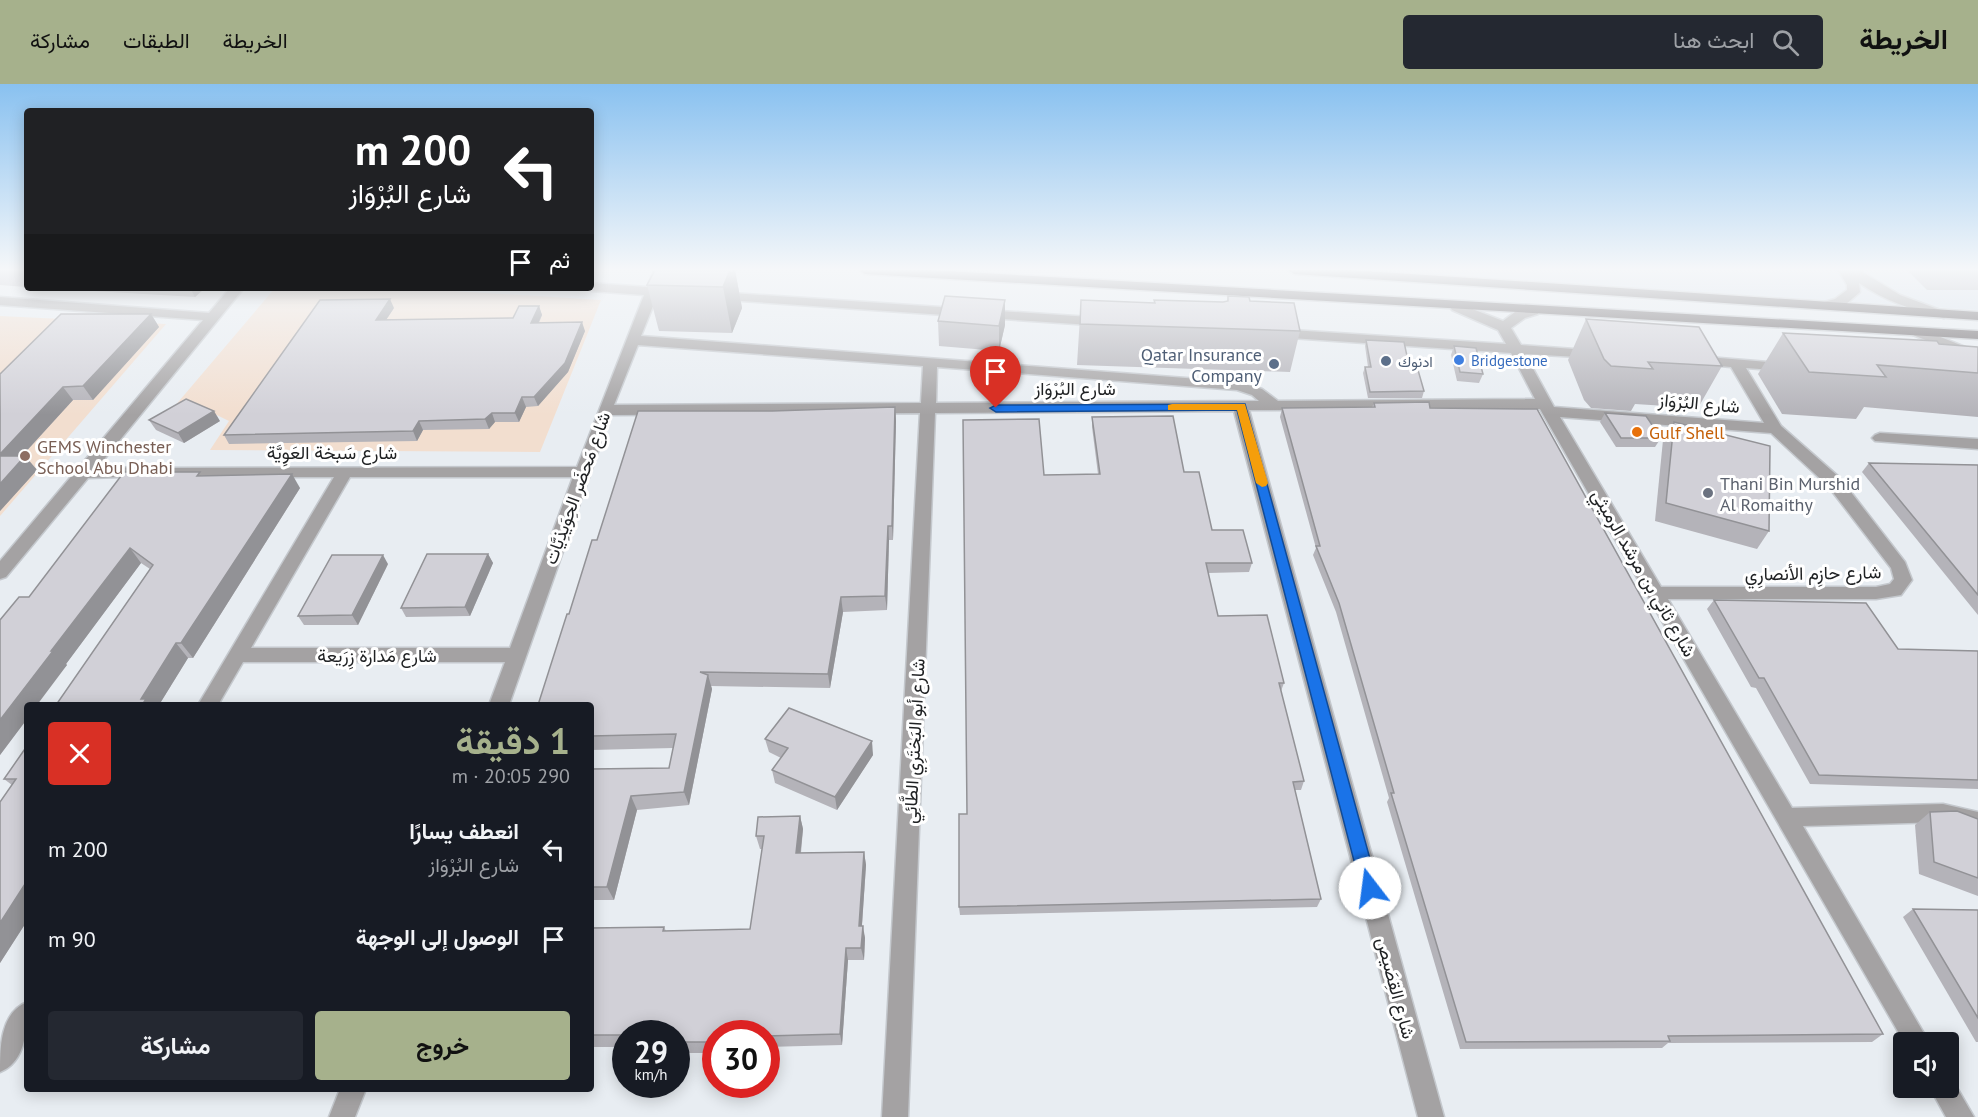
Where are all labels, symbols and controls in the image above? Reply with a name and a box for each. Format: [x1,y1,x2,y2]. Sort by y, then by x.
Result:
search box [1403,15,1823,69]
text: الخريطة [1859,20,1948,57]
text: ابحث هنا [1673,26,1754,54]
icon: search [1769,26,1802,59]
text: مشاركة [30,27,90,54]
text: الطبقات [123,27,190,54]
text: الخريطة [223,27,288,54]
text: 200 m [355,122,471,177]
icon: left [492,132,570,210]
text: شارع البُرْوَاز [349,176,471,210]
icon: arrive [504,246,537,279]
text: ثم [549,246,570,274]
place label: Qatar Insurance Company [1141,343,1263,387]
pin [970,346,1021,408]
place label: Bridgestone [1471,351,1548,370]
place label: ادنوك [1398,352,1433,371]
marker: Bridgestone [1452,353,1466,367]
marker: ادنوك [1379,354,1393,368]
icon: arrive [979,355,1012,388]
marker: Qatar Insurance Company [1267,357,1281,371]
street label: شارع البُرْوَاز [1033,377,1116,401]
street label: شارع البُرْوَاز [1656,388,1741,419]
street label: شارع مَحضَر الحِوَيذِيَّات [539,408,616,568]
place label: Gulf Shell [1649,421,1725,444]
marker: Gulf Shell [1630,425,1644,439]
place label: GEMS Winchester School Abu Dhabi [37,435,173,479]
street label: شارع سَبخة العَوِيَّة [267,441,397,467]
marker: GEMS Winchester School Abu Dhabi [18,449,32,463]
place label: Thani Bin Murshid Al Romaithy [1720,472,1860,516]
street label: شارع ثاني بن مرشد الرميثي [1583,485,1701,663]
marker: Thani Bin Murshid Al Romaithy [1701,486,1715,500]
street label: شارع حازِم الأنصارِي [1744,560,1882,590]
street label: شارع مَدارة زِرَيعة [317,644,437,670]
street label: شارع أبو البَختَرِي الطَّائِي [897,658,934,824]
text: 1 دقيقة [456,717,570,764]
button: close [48,722,111,785]
text: 290 m · 20:05 [452,763,570,789]
text: انعطف يسارًا [409,817,519,845]
icon: left [537,833,570,866]
text: 200 m [48,835,108,863]
text: شارع البُرْوَاز [428,852,519,878]
position arrow [1338,856,1402,920]
text: الوصول إلى الوجهة [356,923,519,951]
icon: arrive [537,923,570,956]
text: 90 m [48,925,96,953]
street label: شارع القِصَيص [1370,935,1421,1042]
button: مشاركة [48,1011,303,1080]
button: خروج [315,1011,570,1080]
speed limit sign: 30 [702,1020,780,1098]
text: 29 [634,1032,668,1071]
map controls [1893,1032,1959,1098]
button: sound [1893,1032,1959,1098]
text: km/h [635,1065,667,1084]

